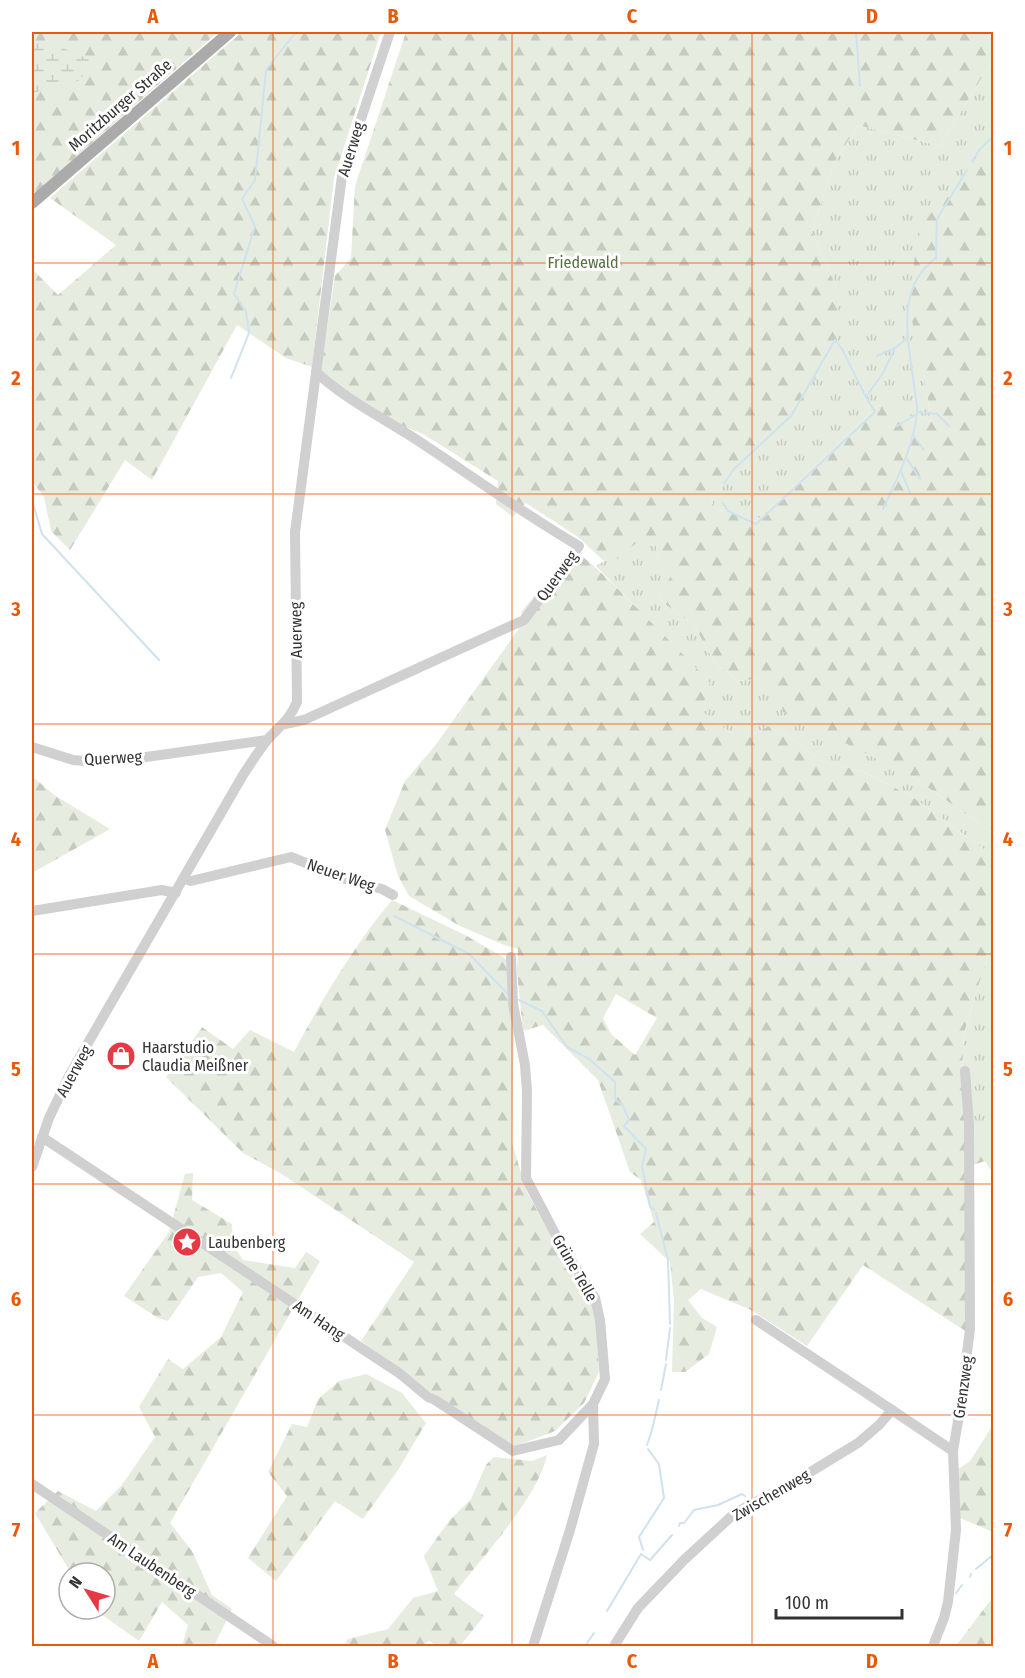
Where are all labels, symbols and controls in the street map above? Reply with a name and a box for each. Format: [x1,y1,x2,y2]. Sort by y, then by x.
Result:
text: A [147,4,160,28]
text: B [387,4,399,28]
text: C [627,4,638,28]
text: D [866,4,878,28]
street label: Moritzburger Straße [65,55,175,155]
street label: Auerweg [334,119,368,179]
text: 1 [12,136,20,160]
text: 1 [1004,136,1012,160]
park label: Friedewald [547,253,619,272]
text: 2 [10,366,21,390]
text: 2 [1002,366,1013,390]
street label: Querweg [532,547,582,605]
text: 3 [10,597,21,621]
text: 3 [1002,597,1013,621]
street label: Auerweg [286,601,306,658]
street label: Querweg [84,747,143,769]
text: 4 [11,827,21,851]
text: 4 [1003,827,1013,851]
street label: Neuer Weg [305,855,378,896]
place label: Haarstudio Claudia Meißner [142,1038,249,1075]
shop icon: Haarstudio Claudia Meißner [105,1040,137,1072]
street label: Auerweg [52,1041,96,1100]
text: 5 [11,1057,21,1081]
text: 5 [1003,1057,1013,1081]
place icon: Laubenberg [171,1226,203,1258]
street label: Grüne Telle [548,1231,602,1305]
place label: Laubenberg [208,1233,286,1252]
text: 6 [11,1287,21,1311]
text: 6 [1003,1287,1013,1311]
street label: Am Hang [290,1296,349,1344]
street label: Grenzweg [949,1354,977,1419]
street label: Zwischenweg [729,1465,814,1525]
text: 7 [12,1518,21,1542]
text: 7 [1004,1518,1013,1542]
street label: Am Laubenberg [104,1529,200,1602]
north arrow [57,1561,117,1621]
text: N [65,1573,86,1592]
scale bar [776,1582,902,1620]
text: 100 m [785,1592,829,1614]
text: A [147,1649,160,1673]
text: B [387,1649,399,1673]
text: C [627,1649,638,1673]
text: D [866,1649,878,1673]

